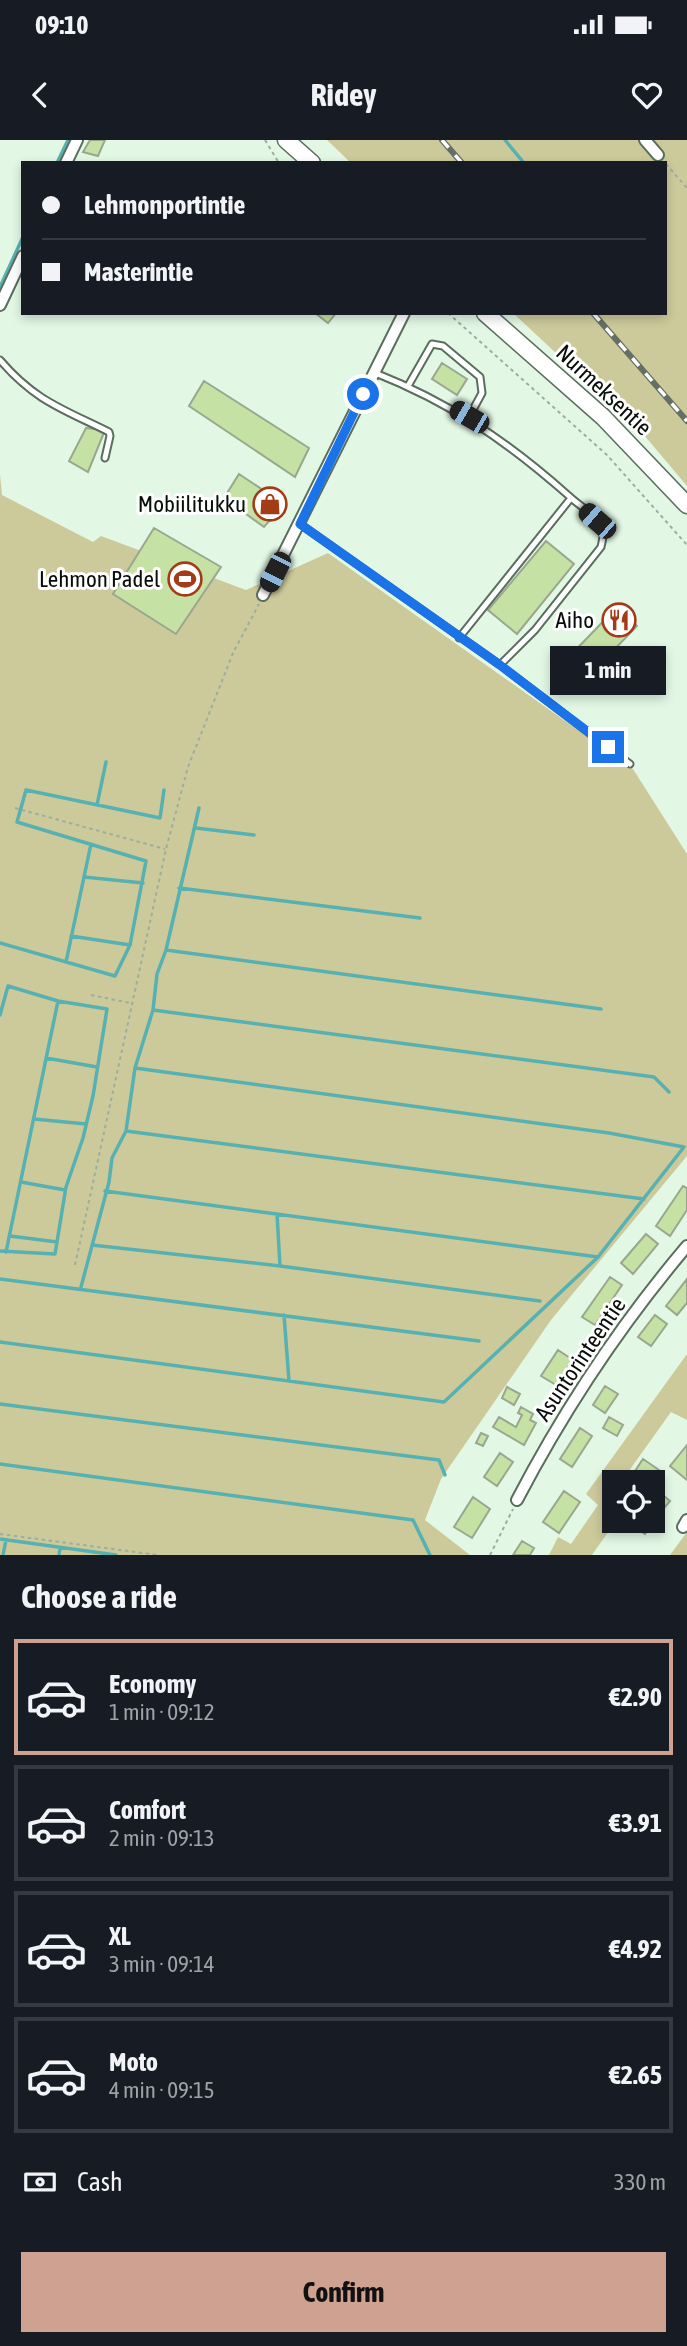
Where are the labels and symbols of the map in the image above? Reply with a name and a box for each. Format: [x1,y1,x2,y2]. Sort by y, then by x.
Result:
street label: Nurmeksentie [551,339,657,441]
route start [347,378,379,410]
car [446,397,493,437]
shop icon: Mobiilitukku [251,485,289,523]
place label: Mobiilitukku [138,491,246,517]
car [575,499,620,543]
car [257,549,294,595]
sports icon: Lehmon Padel [166,560,204,598]
place label: Lehmon Padel [39,566,160,592]
restaurant icon: Aiho [600,601,638,639]
place label: Aiho [555,607,594,633]
callout: 1 min [550,645,666,694]
route end [592,731,624,763]
street label: Asuntorinteentie [529,1293,631,1425]

